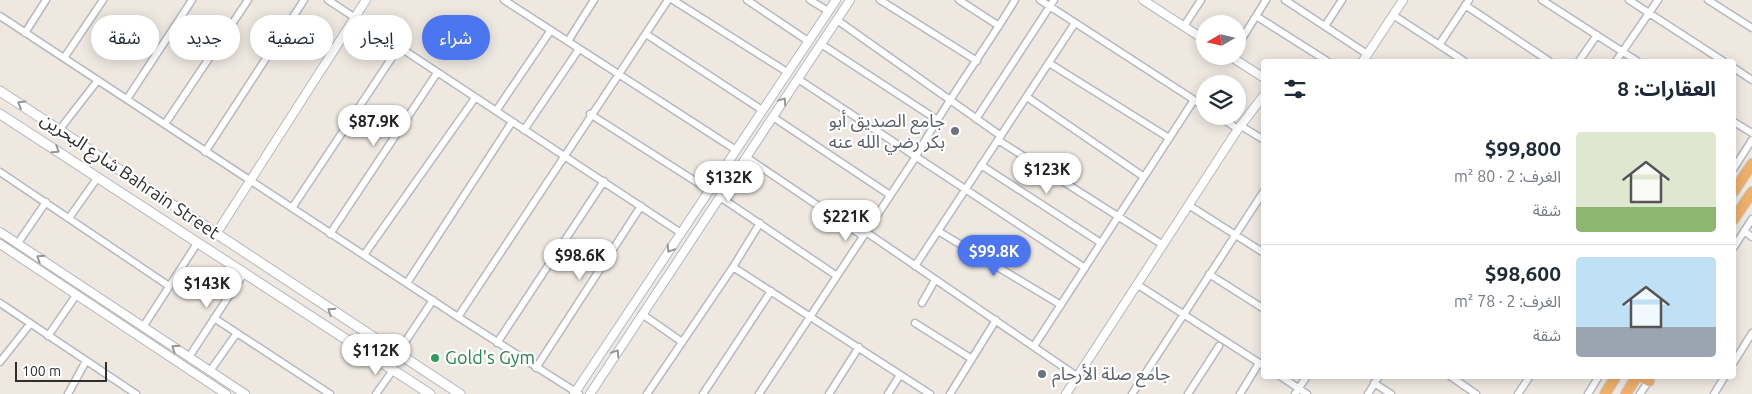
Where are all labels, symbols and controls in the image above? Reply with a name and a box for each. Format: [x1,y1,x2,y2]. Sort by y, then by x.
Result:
chip: شقة [91,15,159,60]
chip: جديد [169,15,240,60]
chip: تصفية [250,15,333,60]
chip: إيجار [343,15,412,60]
chip: شراء [422,15,490,60]
north arrow [1196,15,1246,65]
map controls [1196,15,1246,125]
button: layers [1196,75,1246,125]
icon: filters [1281,75,1309,103]
text: العقارات: 8 [1617,76,1716,100]
one-way arrow [777,97,786,107]
one-way arrow [17,101,26,110]
pin: $87.9K [333,104,415,147]
street label: شارع البحرين Bahrain Street [35,108,224,247]
place label: جامع الصديق أبو بكر رضي الله عنه [829,110,945,155]
text: $87.9K [349,112,399,130]
marker: جامع الصديق أبو بكر رضي الله عنه [949,125,961,137]
text: $99,800 [1485,136,1561,160]
one-way arrow [50,143,59,153]
pin: $123K [1012,152,1082,195]
icon: home [1616,152,1676,212]
pin: $132K [694,160,764,203]
text: $123K [1024,160,1070,178]
text: الغرف: 2 · 80 m² [1454,167,1561,185]
text: $132K [706,168,752,186]
pin: $221K [811,200,881,242]
text: شقة [1533,201,1561,219]
text: $221K [823,207,869,225]
pin: $99.8K [953,234,1035,277]
pin: $98.6K [539,238,621,281]
text: $99.8K [969,242,1019,260]
one-way arrow [667,243,676,252]
text: $98.6K [555,246,605,264]
one-way arrow [36,255,45,264]
text: $98,600 [1485,261,1561,285]
pin: $143K [172,266,242,309]
text: $143K [184,274,230,292]
icon: home [1616,277,1676,337]
text: الغرف: 2 · 78 m² [1454,292,1561,310]
one-way arrow [327,307,336,317]
text: شقة [1533,326,1561,344]
pin: $112K [341,334,411,376]
text: $112K [353,341,399,359]
one-way arrow [171,345,181,354]
place label: Gold's Gym [445,347,535,367]
one-way arrow [610,350,620,359]
marker: Gold's Gym [429,352,441,364]
scale bar [15,359,108,382]
text: 100 m [22,363,61,379]
place label: جامع صلة الأرحام [1052,363,1171,388]
marker: جامع صلة الأرحام [1036,368,1048,380]

